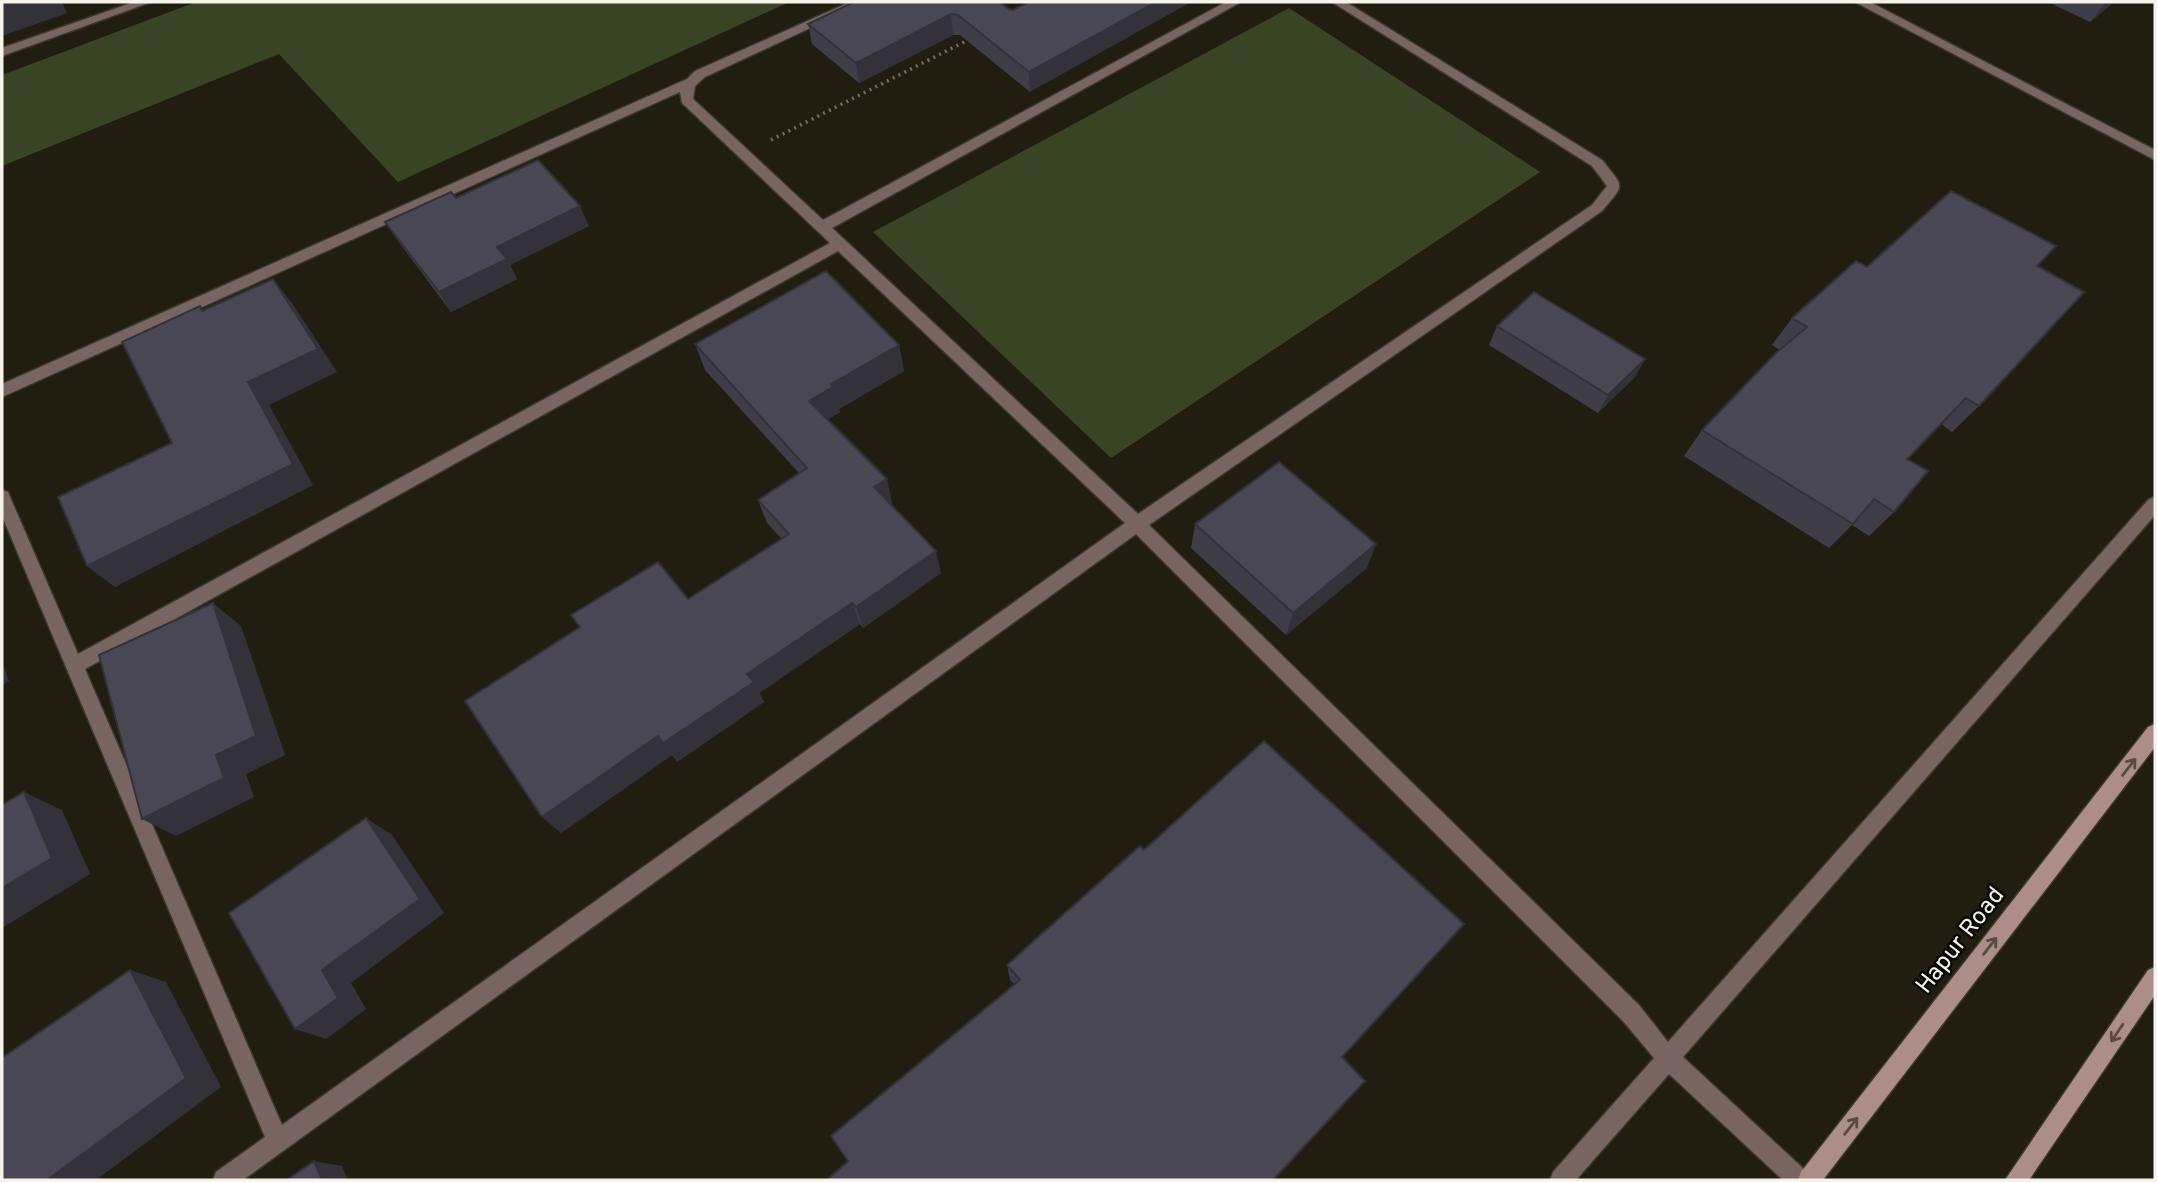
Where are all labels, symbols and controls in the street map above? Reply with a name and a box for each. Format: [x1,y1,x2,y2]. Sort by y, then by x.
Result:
one-way arrow [2122,758,2137,776]
street label: Hapur Road [1910,882,2012,1000]
one-way arrow [1983,938,1998,956]
one-way arrow [2110,1023,2124,1042]
one-way arrow [1843,1118,1858,1136]

